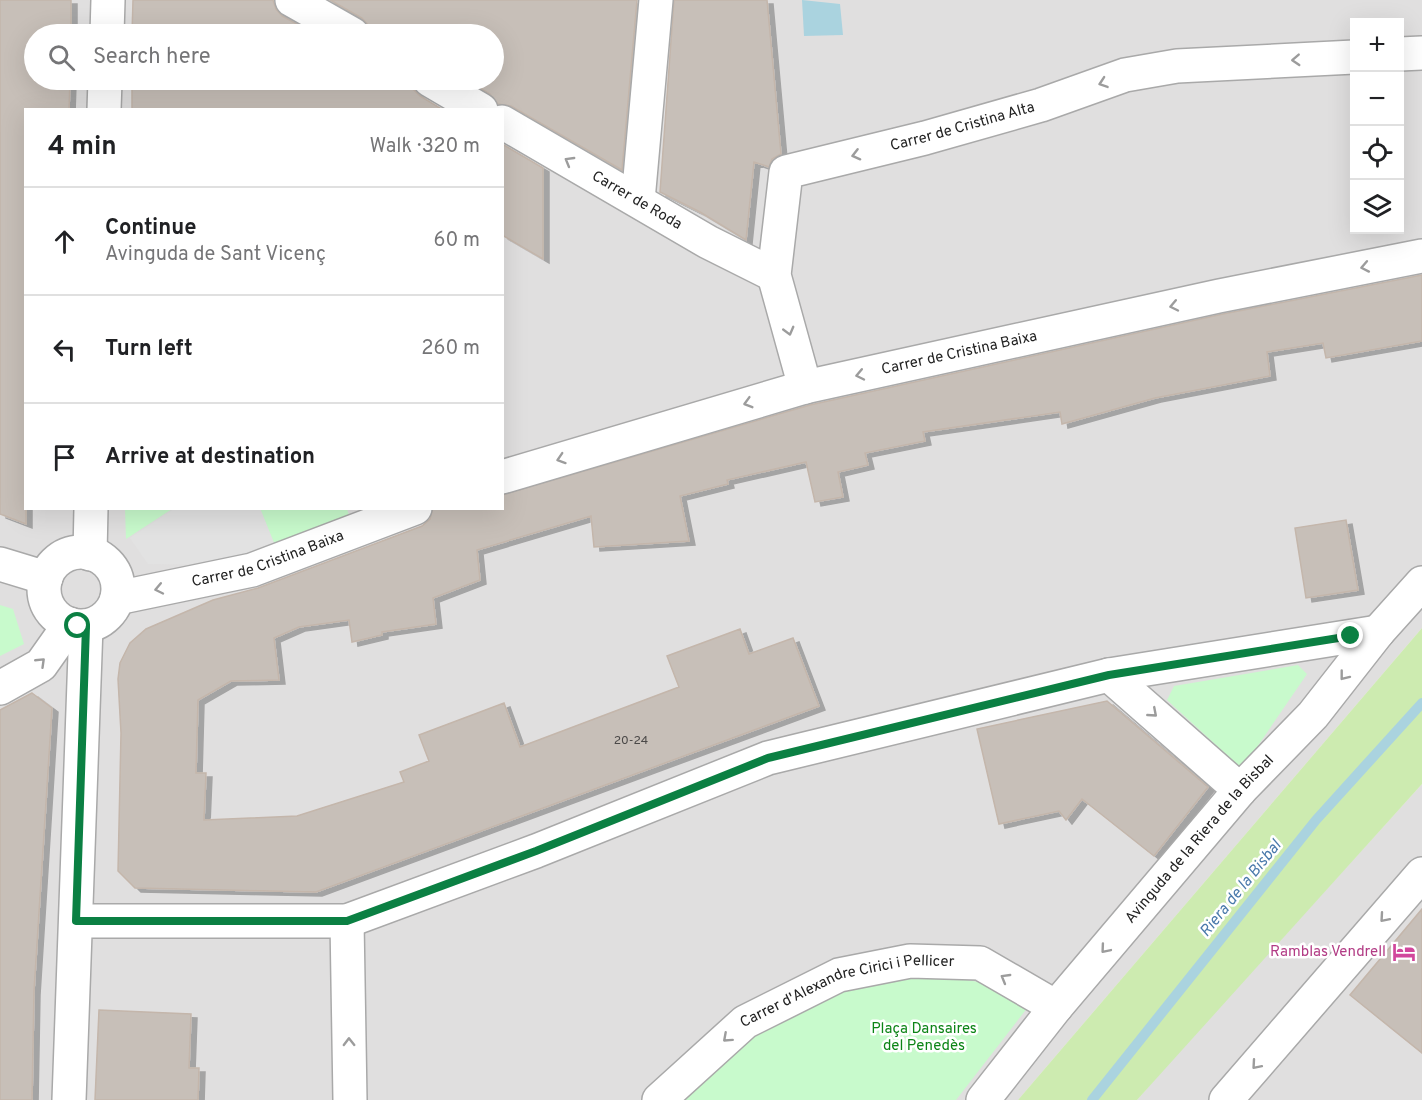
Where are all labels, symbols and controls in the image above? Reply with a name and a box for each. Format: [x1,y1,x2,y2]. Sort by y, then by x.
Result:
map controls [1350,18,1404,234]
button: + [1350,18,1404,72]
search box [24,24,504,90]
icon: search [45,41,78,74]
text: Search here [93,44,211,71]
one-way arrow [1292,53,1301,66]
button: − [1350,72,1404,126]
one-way arrow [1099,76,1109,88]
street label: Carrer de Cristina Alta [888,98,1037,156]
button: locate [1350,126,1404,180]
text: 4 min [48,131,117,164]
text: Walk · 320 m [370,134,480,160]
one-way arrow [851,147,861,160]
one-way arrow [565,156,575,168]
street label: Carrer de Roda [588,167,685,234]
button: layers [1350,180,1404,234]
text: Continue [105,215,196,242]
icon: ahead [48,225,81,258]
text: 60 m [434,228,480,254]
text: Avinguda de Sant Vicenç [105,242,326,268]
one-way arrow [1360,260,1370,273]
one-way arrow [1169,299,1179,312]
one-way arrow [782,326,795,336]
street label: Carrer de Cristina Baixa [880,327,1039,379]
icon: left [48,333,81,366]
text: Turn left [105,336,193,363]
text: 260 m [421,336,480,362]
one-way arrow [855,367,865,380]
one-way arrow [743,396,754,408]
icon: arrive [48,441,81,474]
text: Arrive at destination [105,444,315,471]
one-way arrow [556,452,567,464]
street label: Carrer de Cristina Baixa [190,526,347,592]
one-way arrow [155,582,165,595]
route start [64,612,90,638]
route end [1337,622,1363,648]
one-way arrow [34,658,44,669]
one-way arrow [1340,669,1351,680]
one-way arrow [1146,706,1157,717]
house number: 20-24 [614,733,648,749]
street label: Avinguda de la Riera de la Bisbal [1122,751,1278,927]
water label: Riera de la Bisbal [1196,837,1286,941]
one-way arrow [1380,911,1391,922]
hotel icon: Ramblas Vendrell [1391,939,1417,965]
one-way arrow [1101,942,1112,953]
place label: Ramblas Vendrell [1270,943,1386,962]
street label: Carrer d'Alexandre Cirici i Pellicer [737,951,955,1032]
one-way arrow [1001,973,1011,985]
park label: Plaça Dansaires del Penedès [871,1020,977,1056]
one-way arrow [724,1031,734,1042]
one-way arrow [343,1037,355,1046]
one-way arrow [1252,1058,1263,1069]

